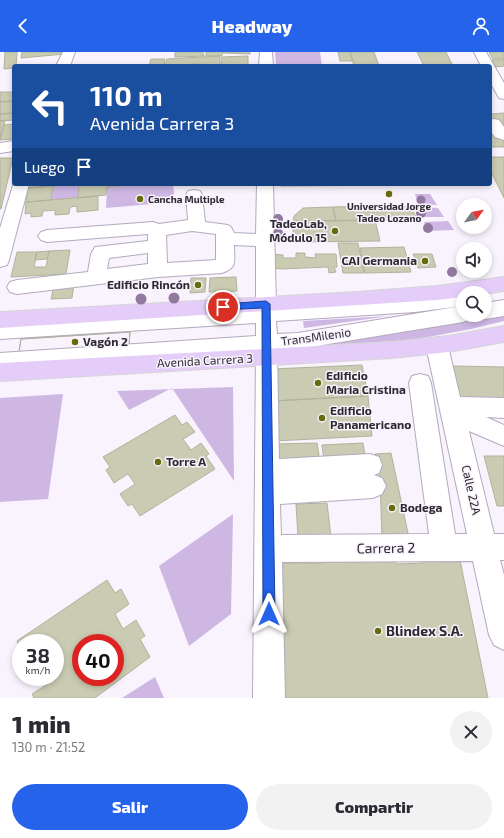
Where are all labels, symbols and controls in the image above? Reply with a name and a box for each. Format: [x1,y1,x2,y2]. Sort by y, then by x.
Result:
icon: back [12,15,34,37]
text: Headway [212,15,292,37]
icon: person [470,15,492,37]
text: 110 m [90,78,163,112]
icon: left [24,80,76,132]
text: Avenida Carrera 3 [90,112,234,134]
icon: arrive [73,156,95,178]
text: Luego [24,158,65,176]
marker: Universidad Jorge Tadeo Lozano [384,189,394,199]
place label: Cancha Multiple [148,193,225,205]
marker: Cancha Multiple [135,194,145,204]
north arrow [456,198,492,234]
map controls [456,198,492,322]
place label: Universidad Jorge Tadeo Lozano [347,200,431,224]
place label: TadeoLab, Módulo 15 [269,216,327,244]
marker: TadeoLab, Módulo 15 [330,226,340,236]
button: sound [456,242,492,278]
place label: CAI Germania [342,253,417,267]
marker: CAI Germania [420,256,430,266]
place label: Edificio Rincón [107,277,190,291]
marker: Edificio Rincón [193,280,203,290]
button: search [456,286,492,322]
pin [206,290,240,324]
icon: arrive [212,296,234,318]
street label: TransMilenio [280,324,352,348]
place label: Vagón 2 [83,334,128,348]
marker: Vagón 2 [70,337,80,347]
street label: Avenida Carrera 3 [157,350,253,370]
place label: Edificio Maria Cristina [326,368,406,396]
marker: Edificio Maria Cristina [313,378,323,388]
place label: Edificio Panamericano [330,403,411,431]
marker: Edificio Panamericano [317,413,327,423]
place label: Torre A [166,454,206,468]
marker: Torre A [153,457,163,467]
street label: Calle 22A [459,464,485,517]
place label: Bodega [400,500,443,514]
marker: Bodega [387,503,397,513]
street label: Carrera 2 [357,538,416,557]
position arrow [248,593,290,635]
place label: Blindex S.A. [386,622,463,639]
marker: Blindex S.A. [373,626,383,636]
speed limit sign: 40 [72,634,124,686]
text: 38 [26,643,50,667]
text: km/h [26,664,50,676]
text: 1 min [12,709,71,738]
button: close [450,711,492,753]
text: 130 m · 21:52 [12,739,85,755]
button: Salir [12,784,248,830]
button: Compartir [256,784,492,830]

